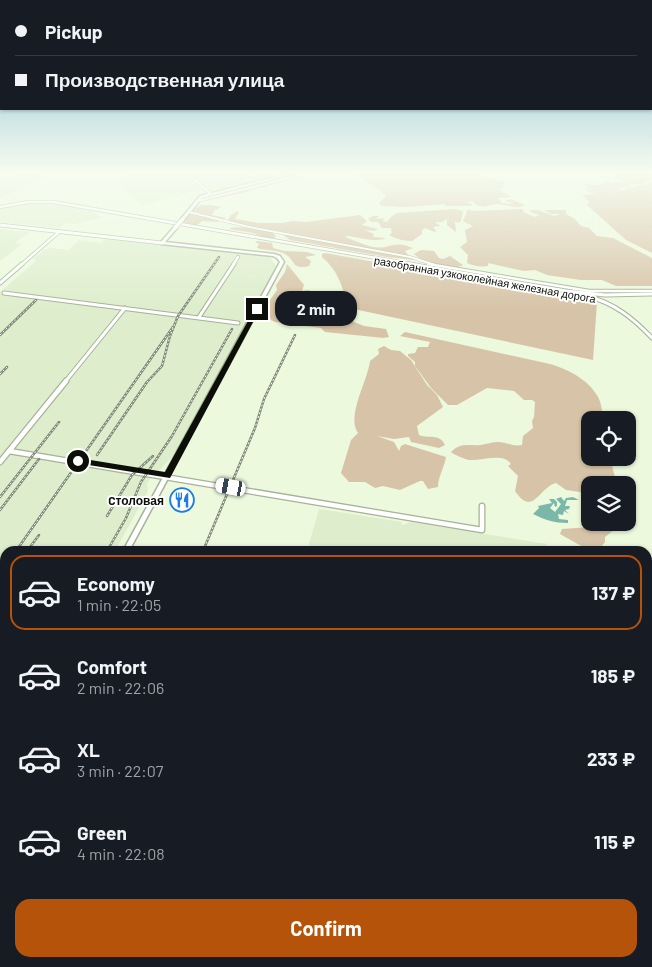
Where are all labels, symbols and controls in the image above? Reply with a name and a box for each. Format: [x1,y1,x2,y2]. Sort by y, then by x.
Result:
text: Pickup [45,20,103,43]
text: Производственная улица [45,68,284,91]
street label: разобранная узкоколейная железная дорога [373,253,598,305]
callout: 2 min [274,292,357,326]
route end [246,298,268,320]
text: 2 min [297,299,335,318]
map controls [581,411,636,531]
button: locate [581,411,636,466]
route start [67,450,89,472]
button: layers [581,476,636,531]
car [214,477,247,497]
restaurant icon: Cтоловая [169,487,195,513]
place label: Cтоловая [108,493,164,507]
icon: car [17,570,62,615]
text: Economy [77,572,155,595]
text: 137 ₽ [591,581,635,604]
text: 1 min · 22:05 [77,595,161,614]
icon: car [17,653,62,698]
text: Comfort [77,655,147,678]
text: 185 ₽ [591,664,635,687]
text: 2 min · 22:06 [77,678,164,697]
icon: car [17,736,62,781]
text: XL [77,738,100,761]
text: 233 ₽ [587,747,635,770]
text: 3 min · 22:07 [77,761,163,780]
icon: car [17,819,62,864]
text: Green [77,821,127,844]
text: 115 ₽ [594,830,635,853]
text: 4 min · 22:08 [77,844,165,863]
button: Confirm [15,899,637,957]

